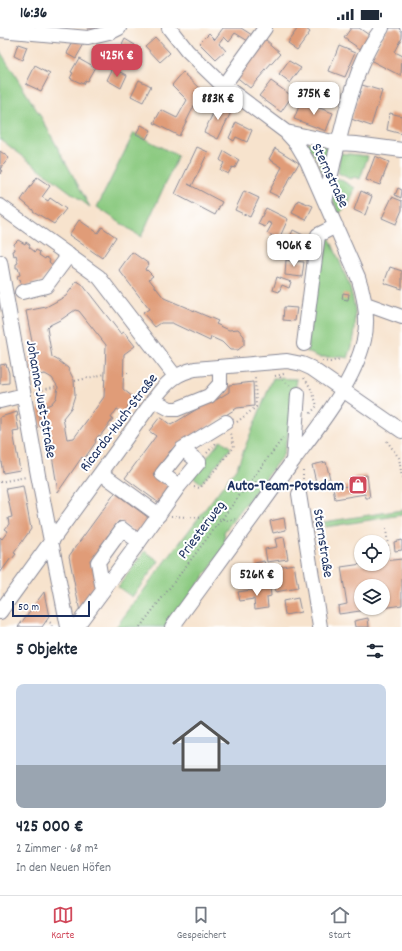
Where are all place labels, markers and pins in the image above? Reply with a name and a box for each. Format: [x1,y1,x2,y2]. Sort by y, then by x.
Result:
pin: 425K € [84,44,150,78]
pin: 375K € [281,82,347,116]
pin: 883K € [185,87,251,121]
pin: 906K € [261,234,327,268]
shop icon: Auto-Team-Potsdam [347,474,369,496]
place label: Auto-Team-Potsdam [227,476,344,498]
pin: 526K € [224,563,290,597]

